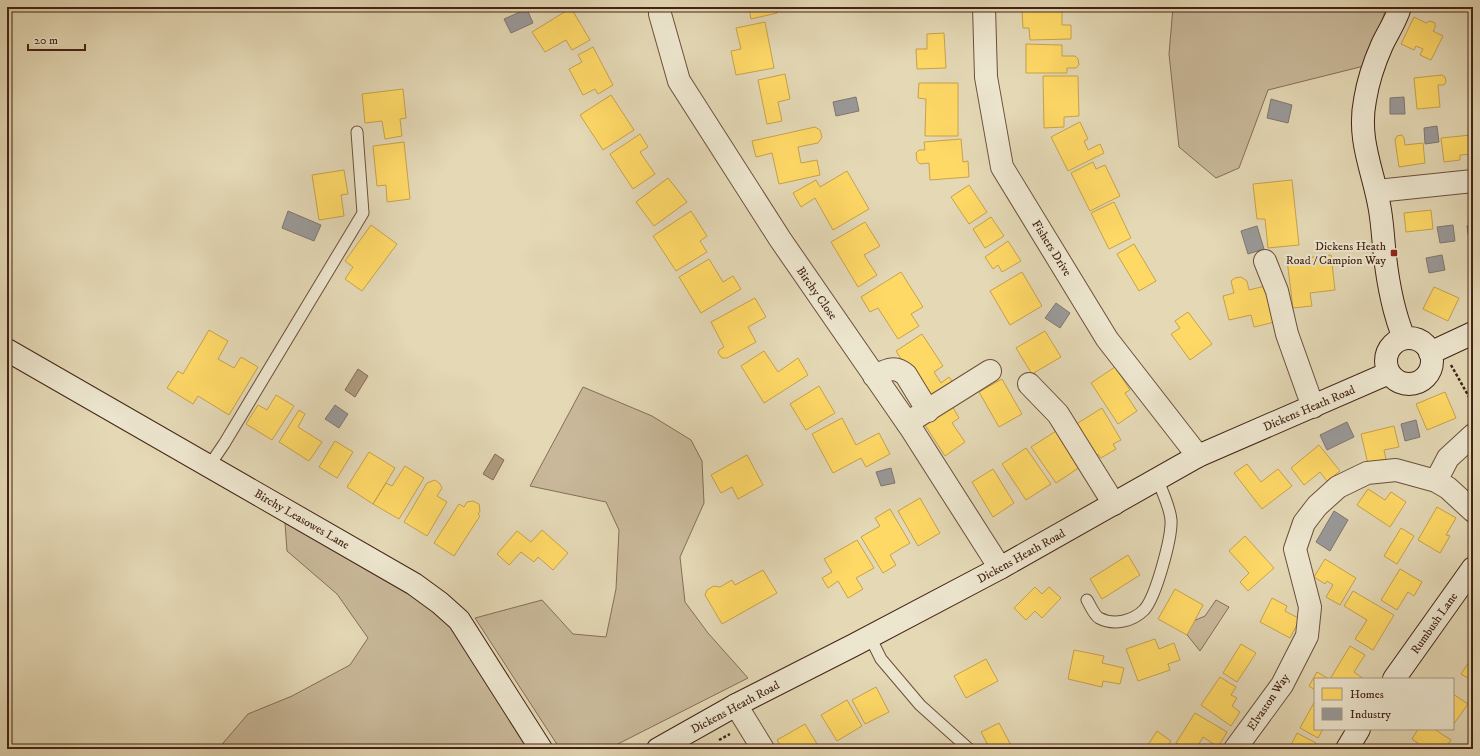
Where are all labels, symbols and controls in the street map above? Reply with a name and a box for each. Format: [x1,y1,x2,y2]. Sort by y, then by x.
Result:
scale bar [28,26,85,52]
text: 20 m [34,33,58,48]
street label: Fishers Drive [1028,217,1075,279]
place label: Dickens Heath Road / Campion Way [1286,239,1387,268]
marker: Dickens Heath Road / Campion Way [1389,248,1399,258]
street label: Birchy Close [793,264,840,323]
street label: Dickens Heath Road [1261,382,1357,435]
street label: Birchy Leasowes Lane [251,486,352,553]
street label: Dickens Heath Road [975,526,1068,587]
street label: Rumbush Lane [1408,589,1461,657]
street label: Elvaston Way [1244,671,1293,734]
street label: Dickens Heath Road [688,678,782,737]
legend [1314,678,1454,730]
text: Homes [1350,687,1384,702]
text: Industry [1350,707,1391,722]

